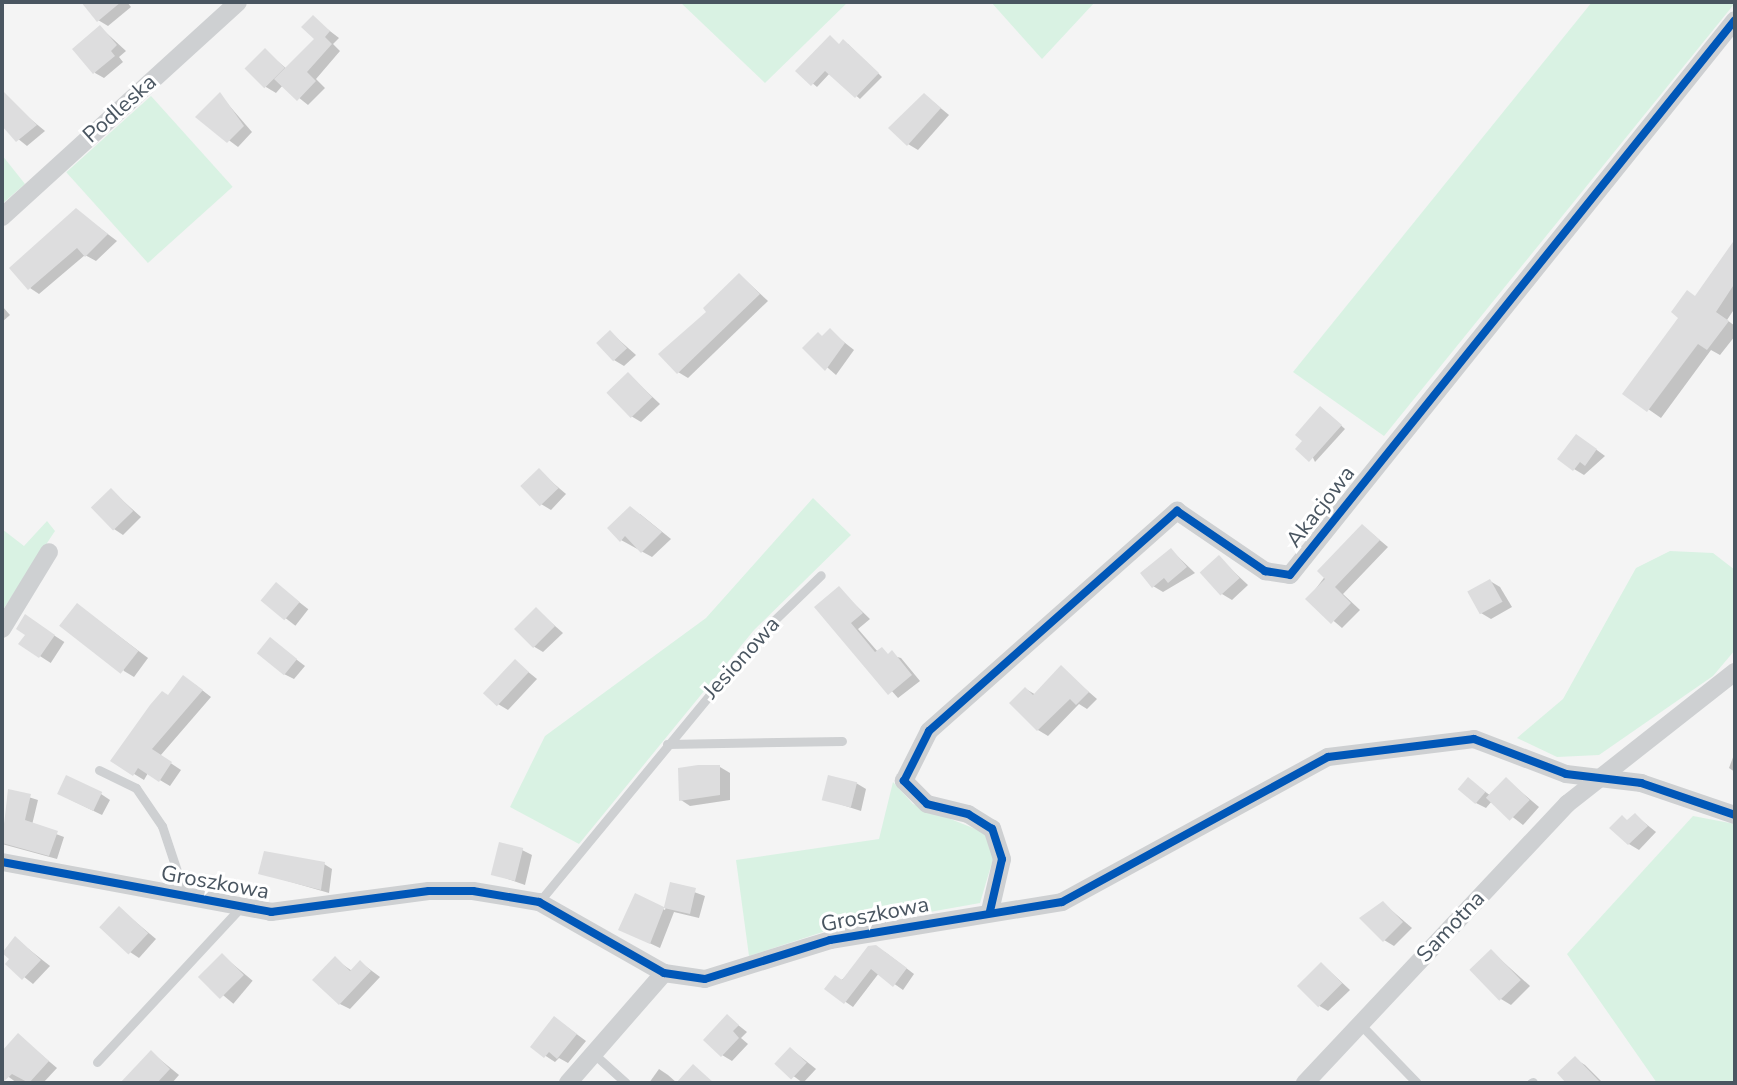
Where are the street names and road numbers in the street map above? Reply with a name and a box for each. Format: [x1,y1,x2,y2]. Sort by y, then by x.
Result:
street label: Podleska [78,69,162,149]
street label: Akacjowa [1281,461,1361,553]
street label: Jesionowa [698,612,786,704]
street label: Groszkowa [159,861,271,905]
street label: Samotna [1411,886,1491,968]
street label: Groszkowa [819,892,931,938]

